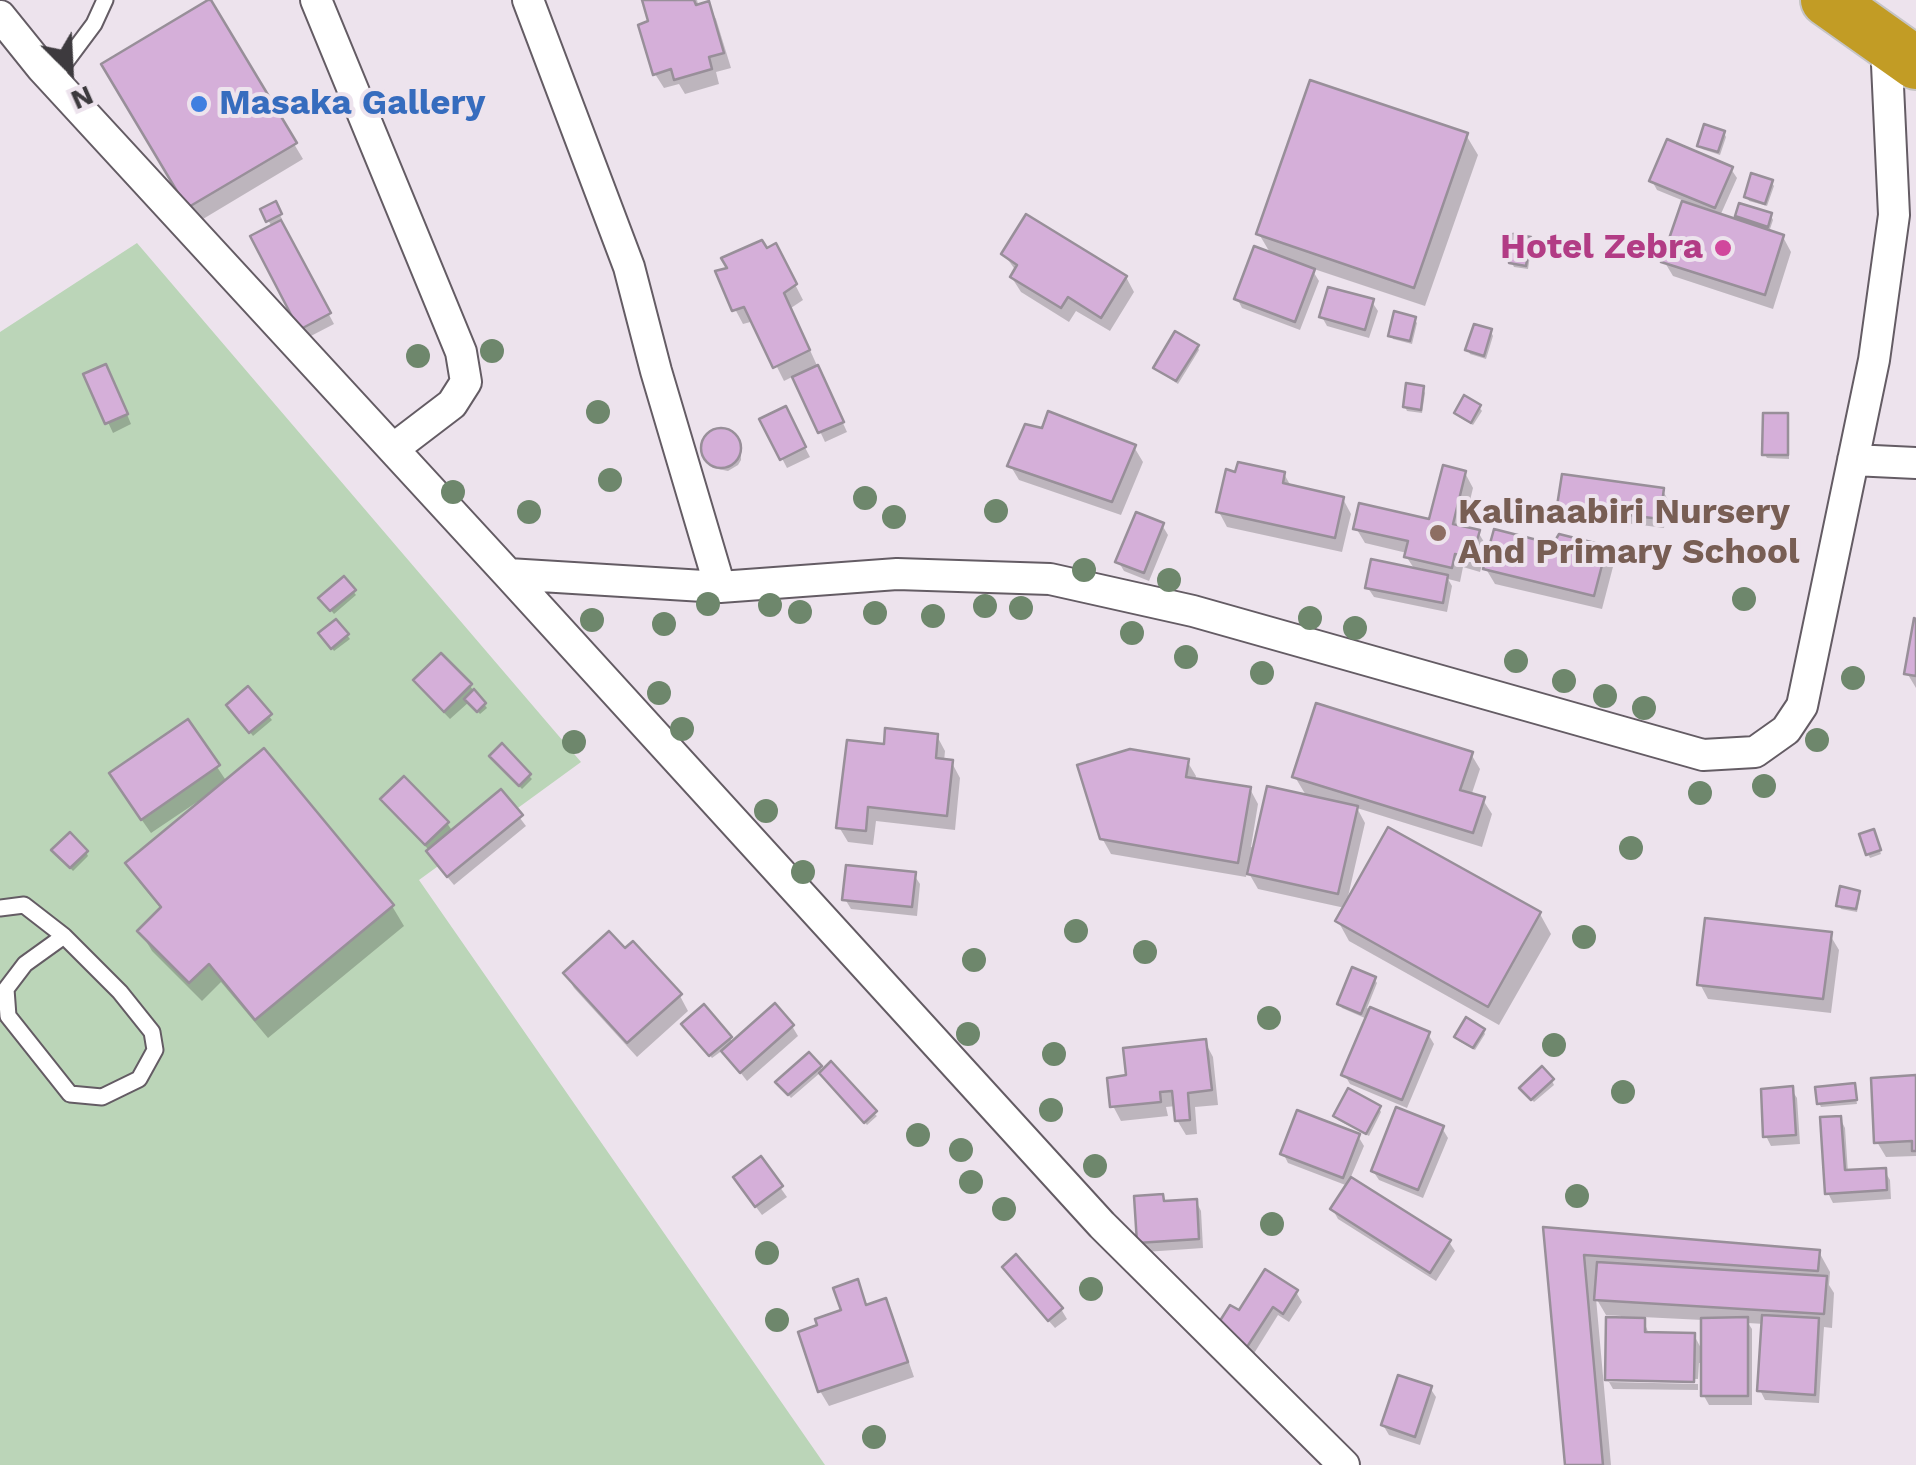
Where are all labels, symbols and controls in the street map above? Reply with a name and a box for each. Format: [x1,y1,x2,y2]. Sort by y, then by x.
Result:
north arrow [20,20,120,120]
text: N [66,79,99,117]
place label: Masaka Gallery [219,83,485,125]
marker: Masaka Gallery [188,93,210,115]
place label: Hotel Zebra [1500,227,1703,269]
marker: Hotel Zebra [1712,237,1734,259]
place label: Kalinaabiri Nursery And Primary School [1458,492,1799,574]
marker: Kalinaabiri Nursery And Primary School [1427,522,1449,544]

